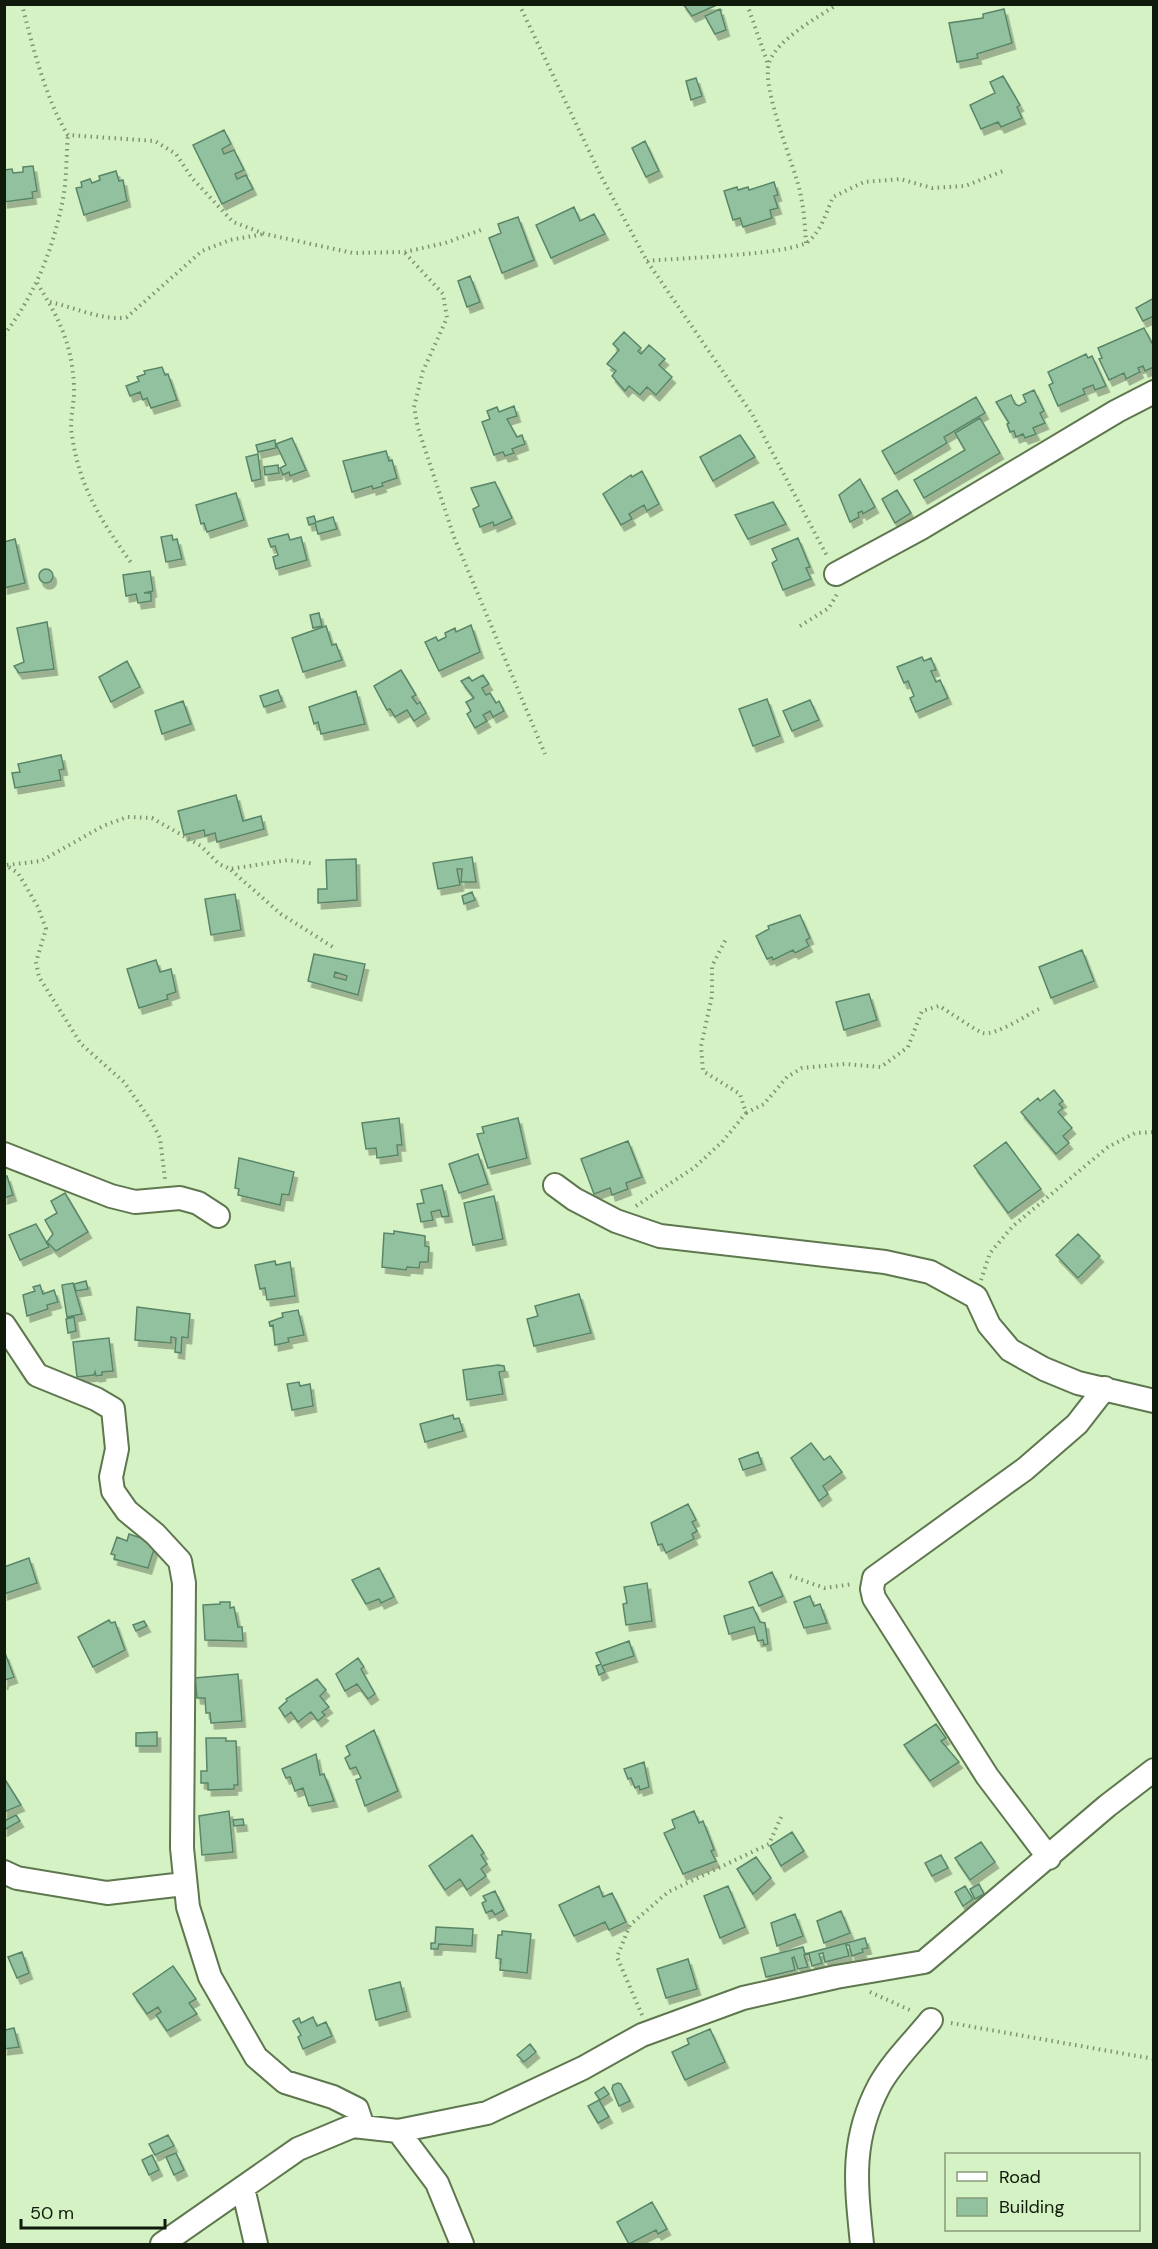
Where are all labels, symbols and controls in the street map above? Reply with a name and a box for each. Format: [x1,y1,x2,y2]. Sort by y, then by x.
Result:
legend [945,2153,1140,2231]
text: Road [999,2165,1041,2189]
scale bar [21,2192,165,2230]
text: Building [999,2195,1064,2219]
text: 50 m [30,2201,74,2225]

